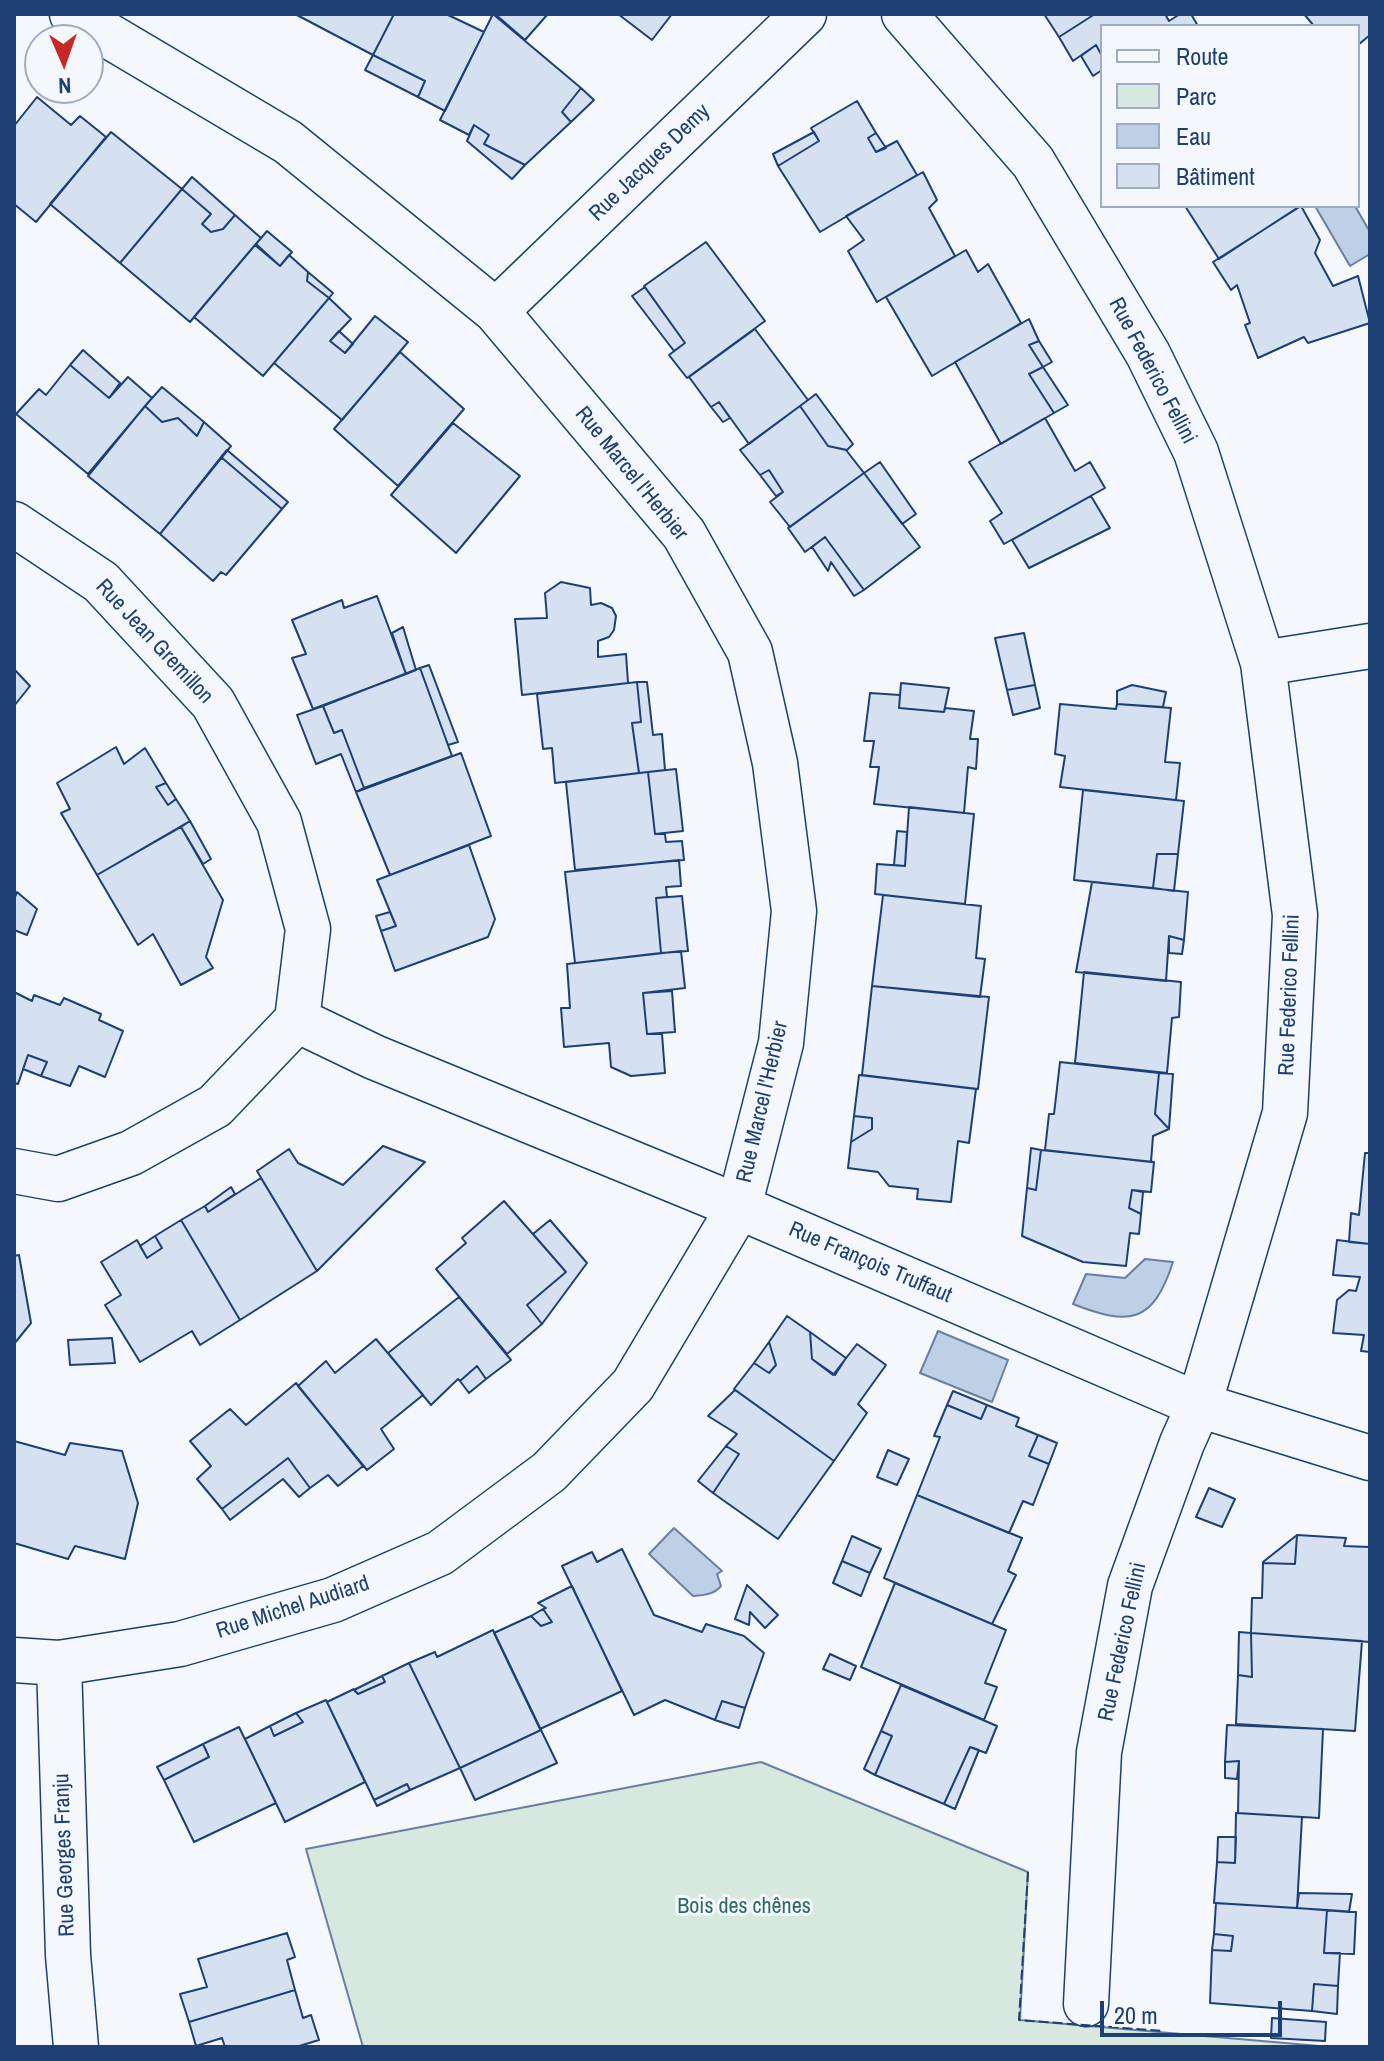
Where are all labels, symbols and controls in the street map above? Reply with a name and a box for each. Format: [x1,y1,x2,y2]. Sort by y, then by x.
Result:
north arrow [24,24,104,104]
legend [1100,24,1360,208]
text: Route [1176,40,1229,72]
text: N [58,71,72,101]
text: Parc [1176,80,1216,112]
street label: Rue Jacques Demy [584,99,716,227]
text: Eau [1176,120,1211,152]
text: Bâtiment [1176,160,1255,192]
street label: Rue Federico Fellini [1102,293,1202,449]
street label: Rue Marcel l'Herbier [569,402,693,546]
street label: Rue Jean Gremillon [90,574,218,710]
street label: Rue Federico Fellini [1274,914,1306,1076]
street label: Rue Marcel l'Herbier [732,1019,794,1185]
street label: Rue François Truffaut [785,1217,955,1309]
street label: Rue Federico Fellini [1093,1560,1153,1724]
street label: Rue Michel Audiard [213,1571,373,1645]
street label: Rue Georges Franju [49,1773,81,1937]
park label: Bois des chênes [677,1894,811,1920]
scale bar [1104,1985,1286,2035]
text: 20 m [1114,1999,1158,2031]

